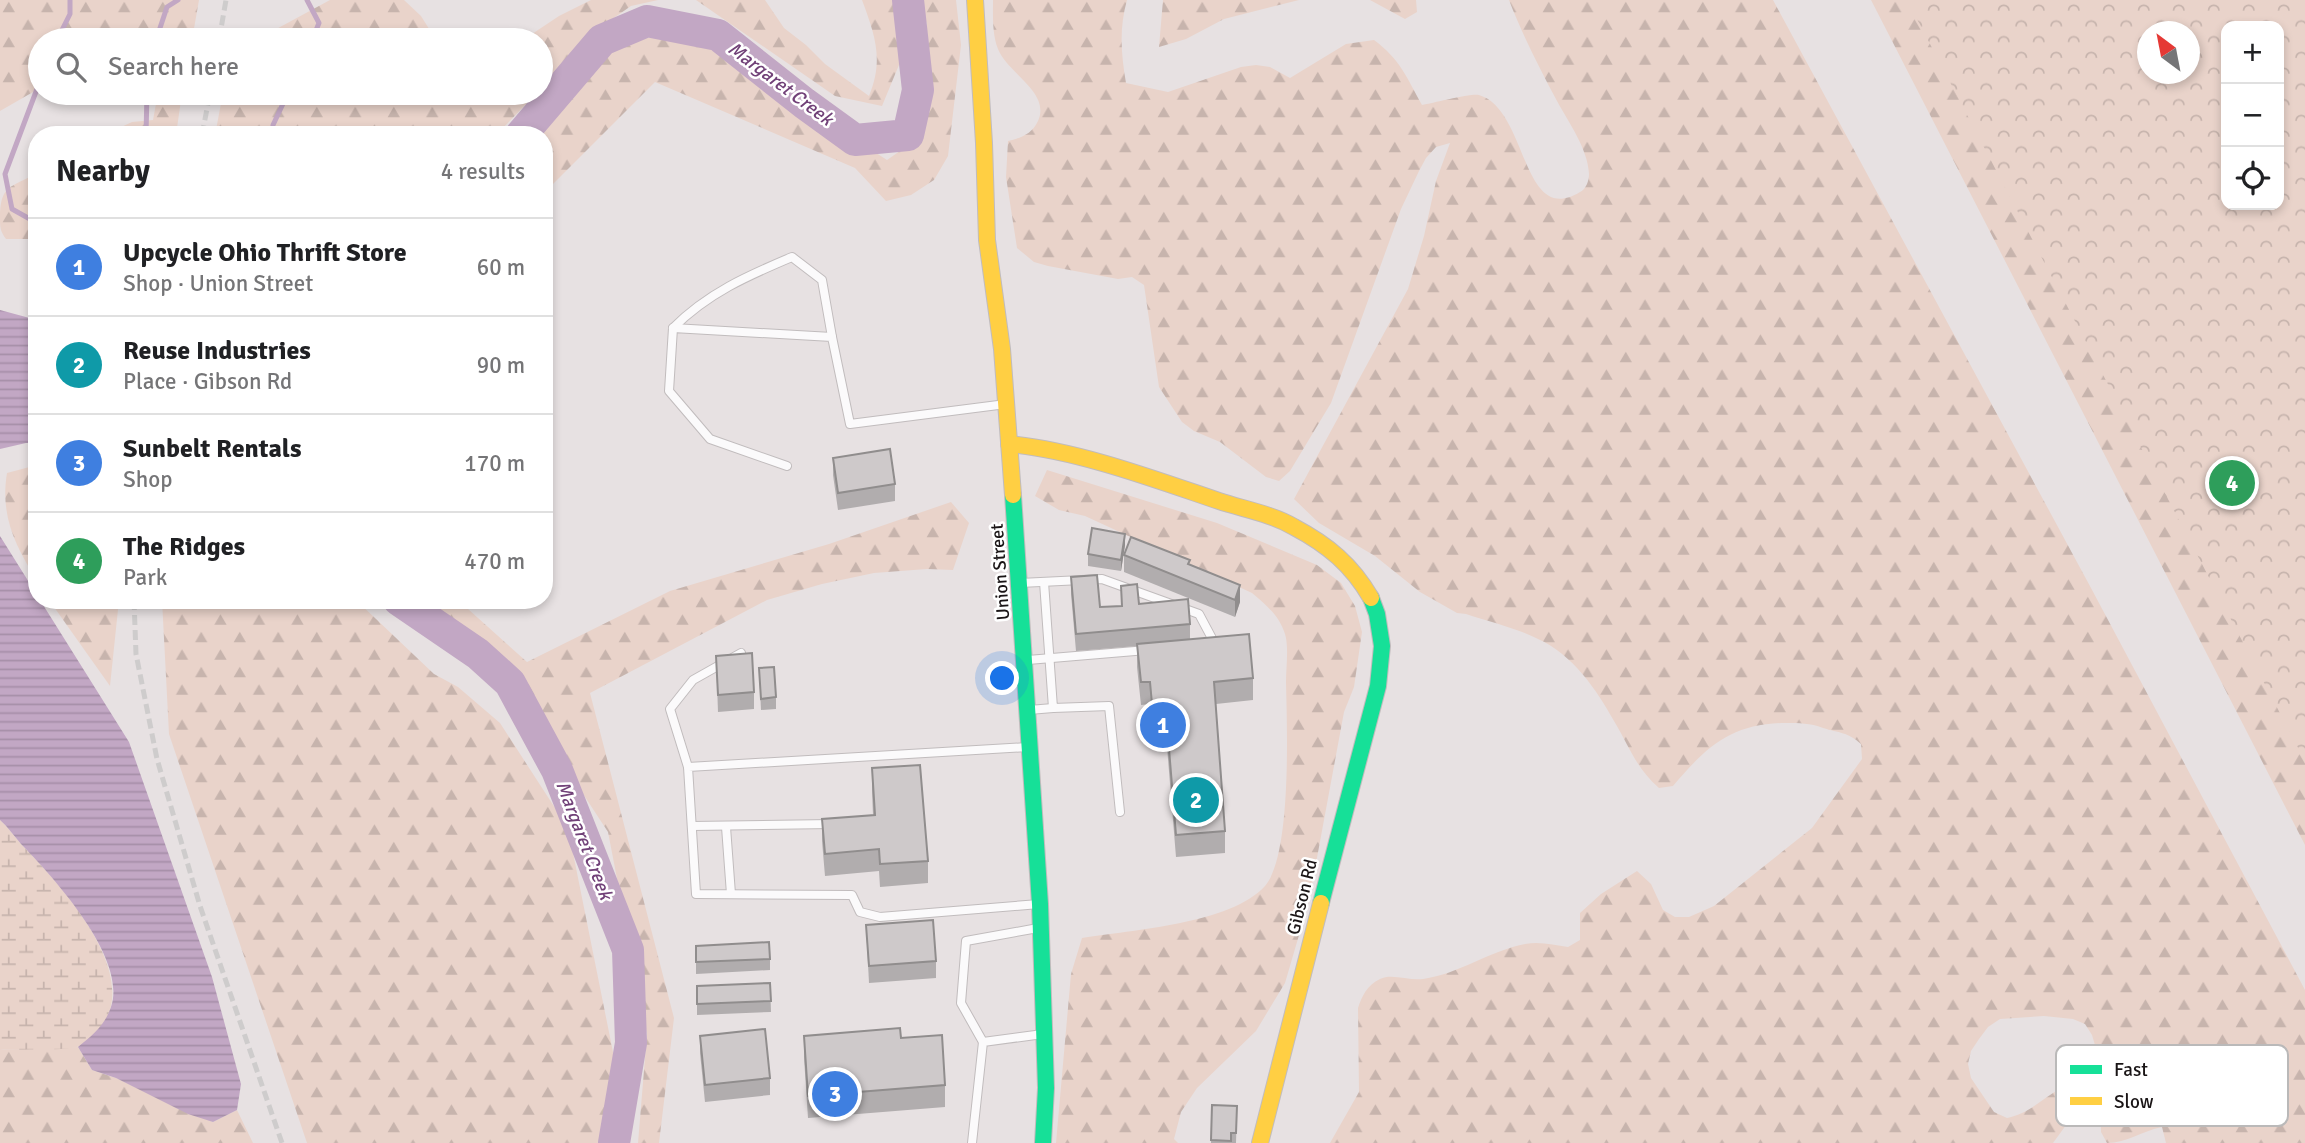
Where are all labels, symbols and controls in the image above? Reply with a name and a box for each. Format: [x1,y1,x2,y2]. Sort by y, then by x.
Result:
north arrow [2137,21,2200,84]
map controls [2221,21,2284,210]
button: + [2221,21,2284,84]
search box [28,28,553,105]
water label: Margaret Creek [723,37,839,132]
icon: search [52,48,90,86]
text: Search here [108,51,239,83]
button: − [2221,84,2284,147]
button: locate [2221,147,2284,210]
text: Nearby [56,153,150,190]
text: 4 results [441,157,525,186]
text: Upcycle Ohio Thrift Store [123,237,407,269]
text: 1 [73,253,85,282]
text: 60 m [477,253,525,282]
text: Shop · Union Street [123,269,313,298]
text: Reuse Industries [123,335,311,367]
text: 2 [73,351,85,380]
text: 90 m [477,351,525,380]
text: Place · Gibson Rd [123,367,292,396]
text: Sunbelt Rentals [123,433,302,465]
text: 3 [73,449,85,478]
text: 170 m [464,449,525,478]
pin: 4 [2209,457,2255,509]
text: Shop [123,465,172,494]
street label: Union Street [986,523,1014,621]
text: The Ridges [123,531,245,563]
text: 4 [73,547,85,576]
text: 470 m [464,547,525,576]
text: Park [123,563,167,592]
your location [985,661,1019,695]
pin: 1 [1140,699,1186,751]
pin: 2 [1173,774,1219,826]
water label: Margaret Creek [550,778,618,904]
street label: Gibson Rd [1282,857,1322,937]
legend [2056,1045,2288,1126]
text: Fast [2114,1058,2148,1082]
pin: 3 [812,1068,858,1120]
text: Slow [2114,1090,2154,1114]

